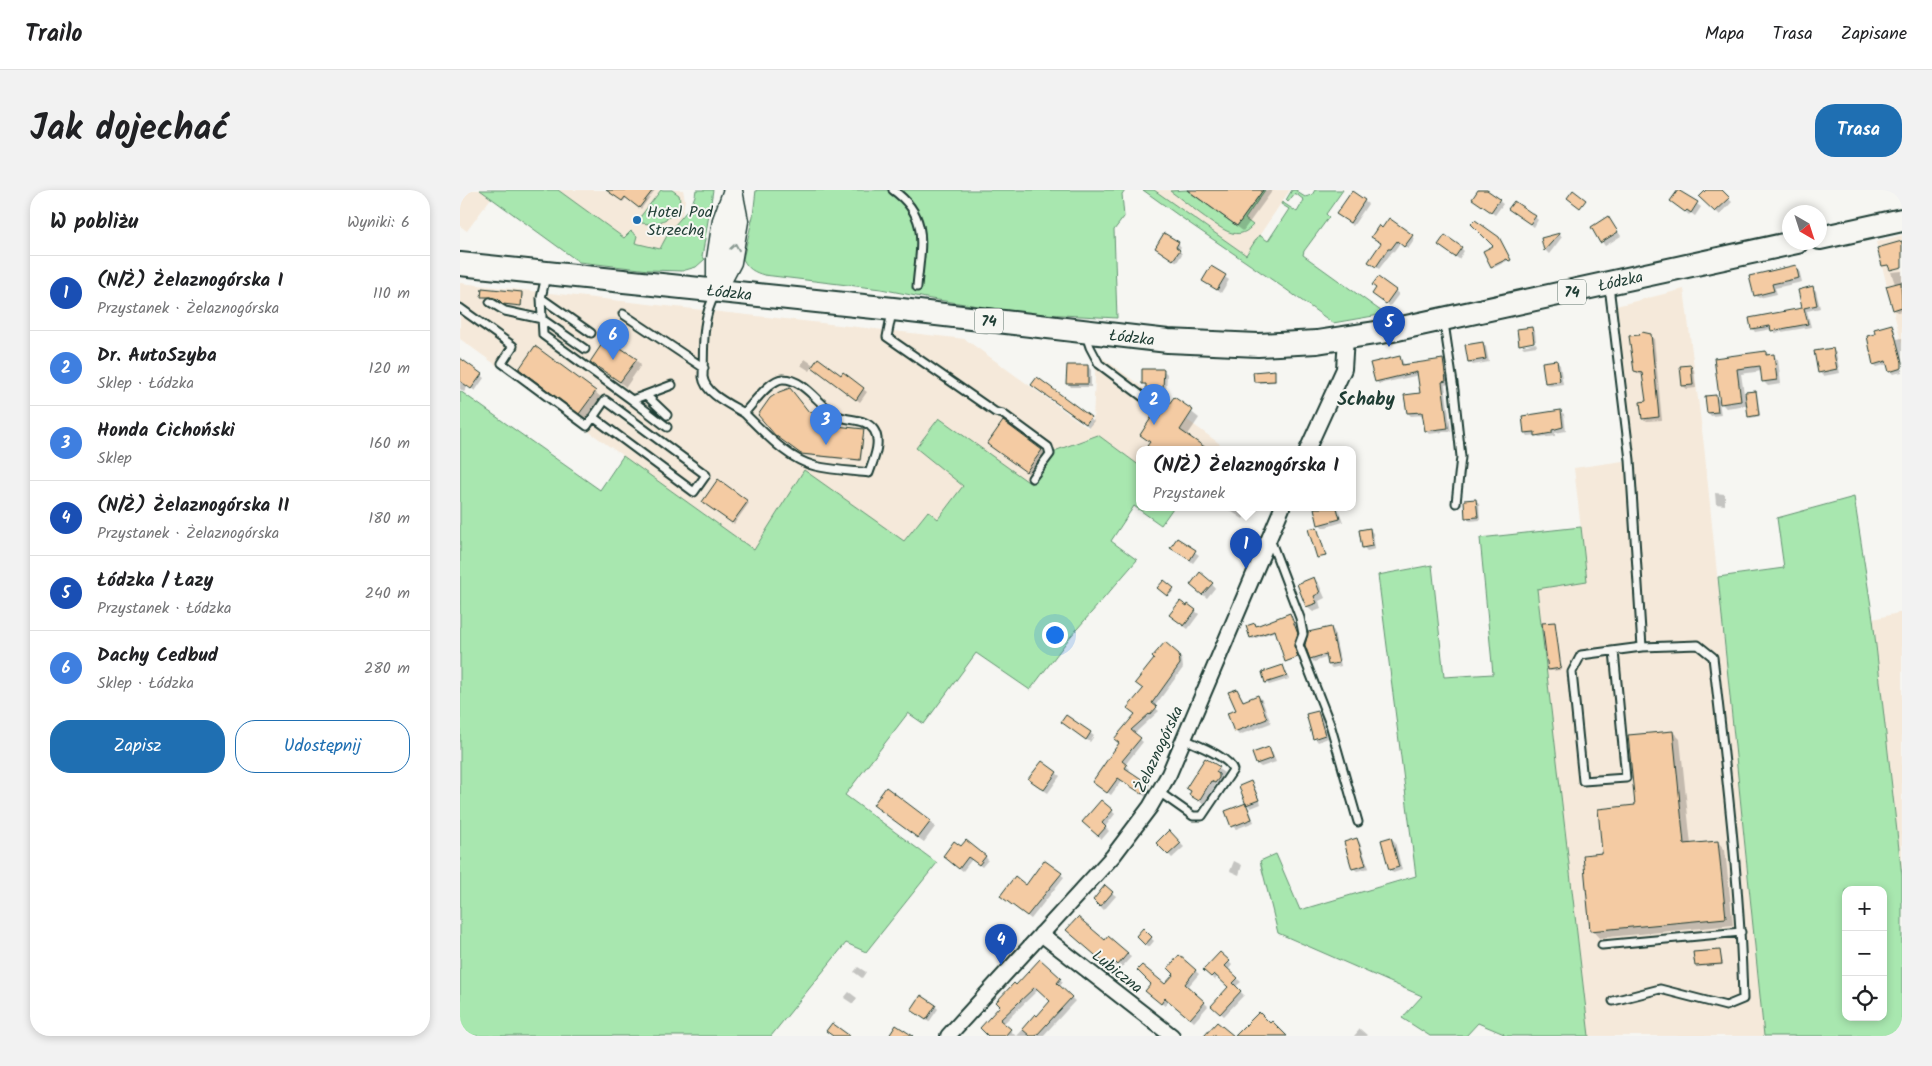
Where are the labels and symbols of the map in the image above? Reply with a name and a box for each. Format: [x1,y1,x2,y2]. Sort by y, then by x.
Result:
place label: Hotel Pod Strzechą [647,200,714,243]
north arrow [1782,205,1827,250]
marker: Hotel Pod Strzechą [631,214,643,226]
one-way arrow [729,243,739,252]
street label: Łódzka [1596,265,1646,299]
street label: Łódzka [705,279,753,308]
road number: 74 [1558,280,1586,304]
pin: 5 [1373,306,1405,347]
road number: 74 [975,308,1003,334]
pin: 6 [597,319,629,360]
street label: Łódzka [1108,323,1156,353]
pin: 2 [1138,384,1170,425]
district label: Schaby [1337,386,1395,415]
pin: 3 [810,404,842,445]
pin: 1 [1230,528,1262,569]
your location [1042,622,1068,648]
street label: Żelaznogórska [1128,702,1190,797]
pin: 4 [985,924,1017,965]
street label: Lubiczna [1086,944,1148,1000]

